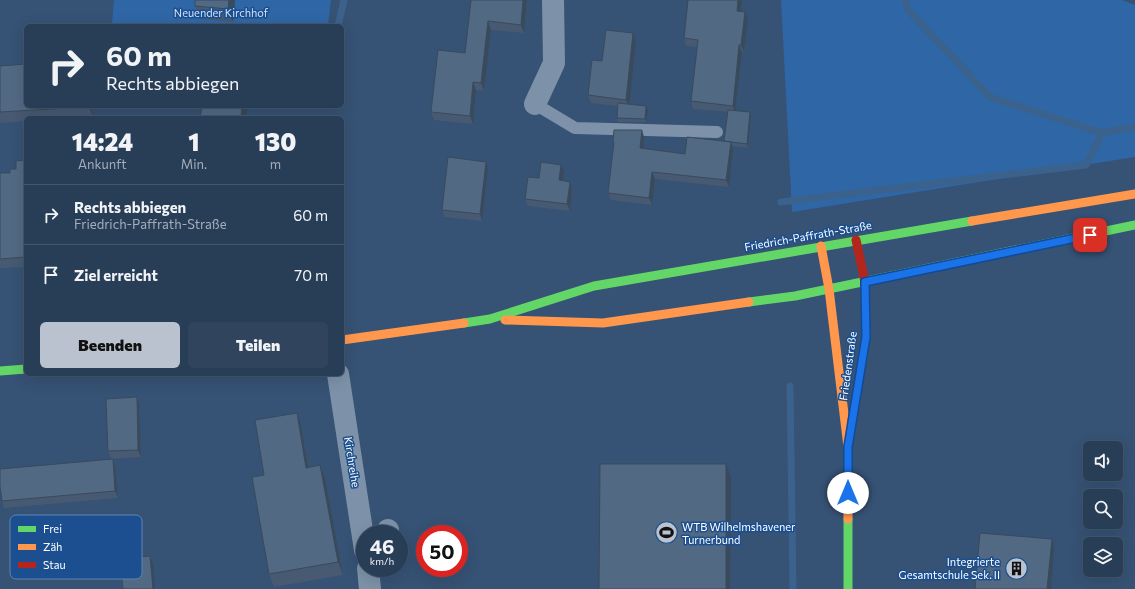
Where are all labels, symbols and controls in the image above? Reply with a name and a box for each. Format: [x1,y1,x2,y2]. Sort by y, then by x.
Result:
park label: Neuender Kirchhof [174,6,269,19]
text: 60 m [106,38,172,72]
icon: right [40,40,92,92]
text: Rechts abbiegen [106,72,239,94]
text: 14:24 [72,127,133,156]
text: 1 [188,127,200,156]
text: 130 [255,127,296,156]
text: Ankunft [78,156,127,172]
text: Min. [181,156,207,172]
text: m [270,156,281,172]
text: Rechts abbiegen [74,198,186,216]
icon: right [40,204,62,226]
text: 60 m [293,206,328,224]
text: Friedrich-Paffrath-Straße [74,216,227,232]
street label: Friedrich-Paffrath-Straße [743,218,873,253]
pin [1073,218,1107,252]
icon: arrive [1079,224,1101,246]
icon: arrive [40,264,62,286]
text: Ziel erreicht [74,266,158,284]
text: 70 m [294,266,328,284]
button: Beenden [40,322,180,368]
button: Teilen [188,322,328,368]
street label: Friedenstraße [836,330,859,401]
street label: Kirchreihe [342,436,363,488]
map controls [1083,441,1123,577]
button: sound [1083,441,1123,481]
position arrow [827,472,869,514]
button: search [1083,489,1123,529]
legend [10,515,142,579]
sports icon: WTB Wilhelmshavener Turnerbund [654,520,680,546]
place label: WTB Wilhelmshavener Turnerbund [682,520,796,546]
text: Frei [43,522,62,535]
speed limit sign: 50 [416,525,468,577]
text: 46 [370,534,394,558]
button: layers [1083,537,1123,577]
text: Zäh [43,540,62,553]
text: km/h [370,555,394,567]
place label: Integrierte Gesamtschule Sek. II [899,555,1000,581]
building icon: Integrierte Gesamtschule Sek. II [1003,555,1029,581]
text: Stau [43,558,66,571]

